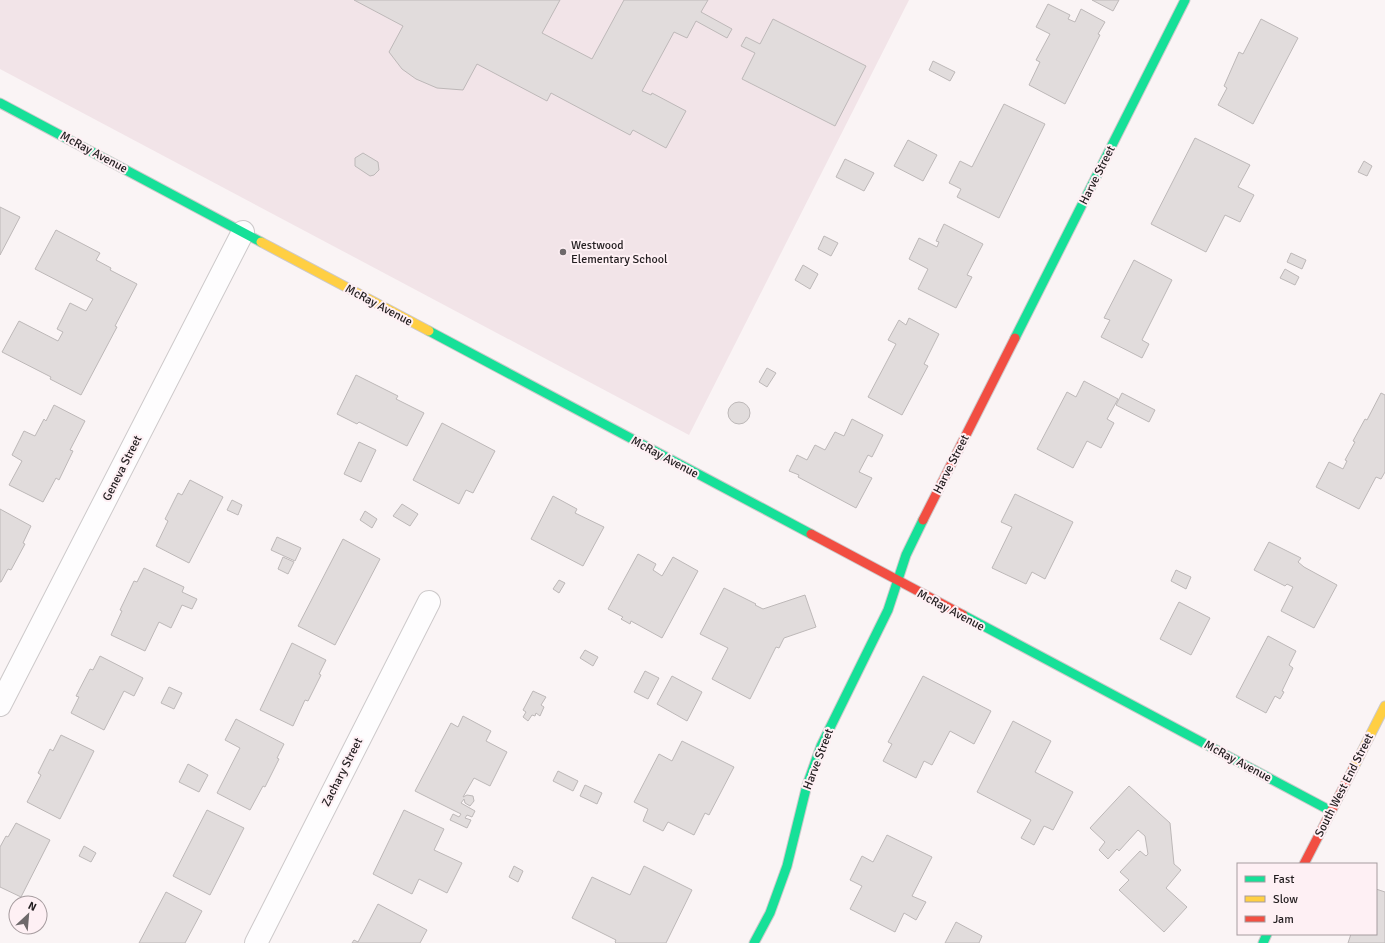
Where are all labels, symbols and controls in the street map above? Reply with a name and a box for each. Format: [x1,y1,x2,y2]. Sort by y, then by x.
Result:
street label: McRay Avenue [57,128,130,176]
street label: Harve Street [1076,143,1119,207]
place label: Westwood Elementary School [571,238,668,267]
marker: Westwood Elementary School [558,247,568,257]
street label: McRay Avenue [342,281,415,329]
street label: Harve Street [930,432,973,496]
street label: Geneva Street [100,433,145,504]
street label: McRay Avenue [628,433,701,481]
street label: McRay Avenue [914,586,987,634]
street label: Harve Street [800,727,837,792]
street label: South West End Street [1312,731,1377,840]
street label: Zachary Street [319,735,366,809]
street label: McRay Avenue [1201,737,1274,785]
legend [1237,863,1377,935]
text: Fast [1273,872,1294,887]
text: Slow [1273,892,1298,907]
north arrow [8,895,48,935]
text: N [26,899,38,914]
text: Jam [1273,912,1294,927]

